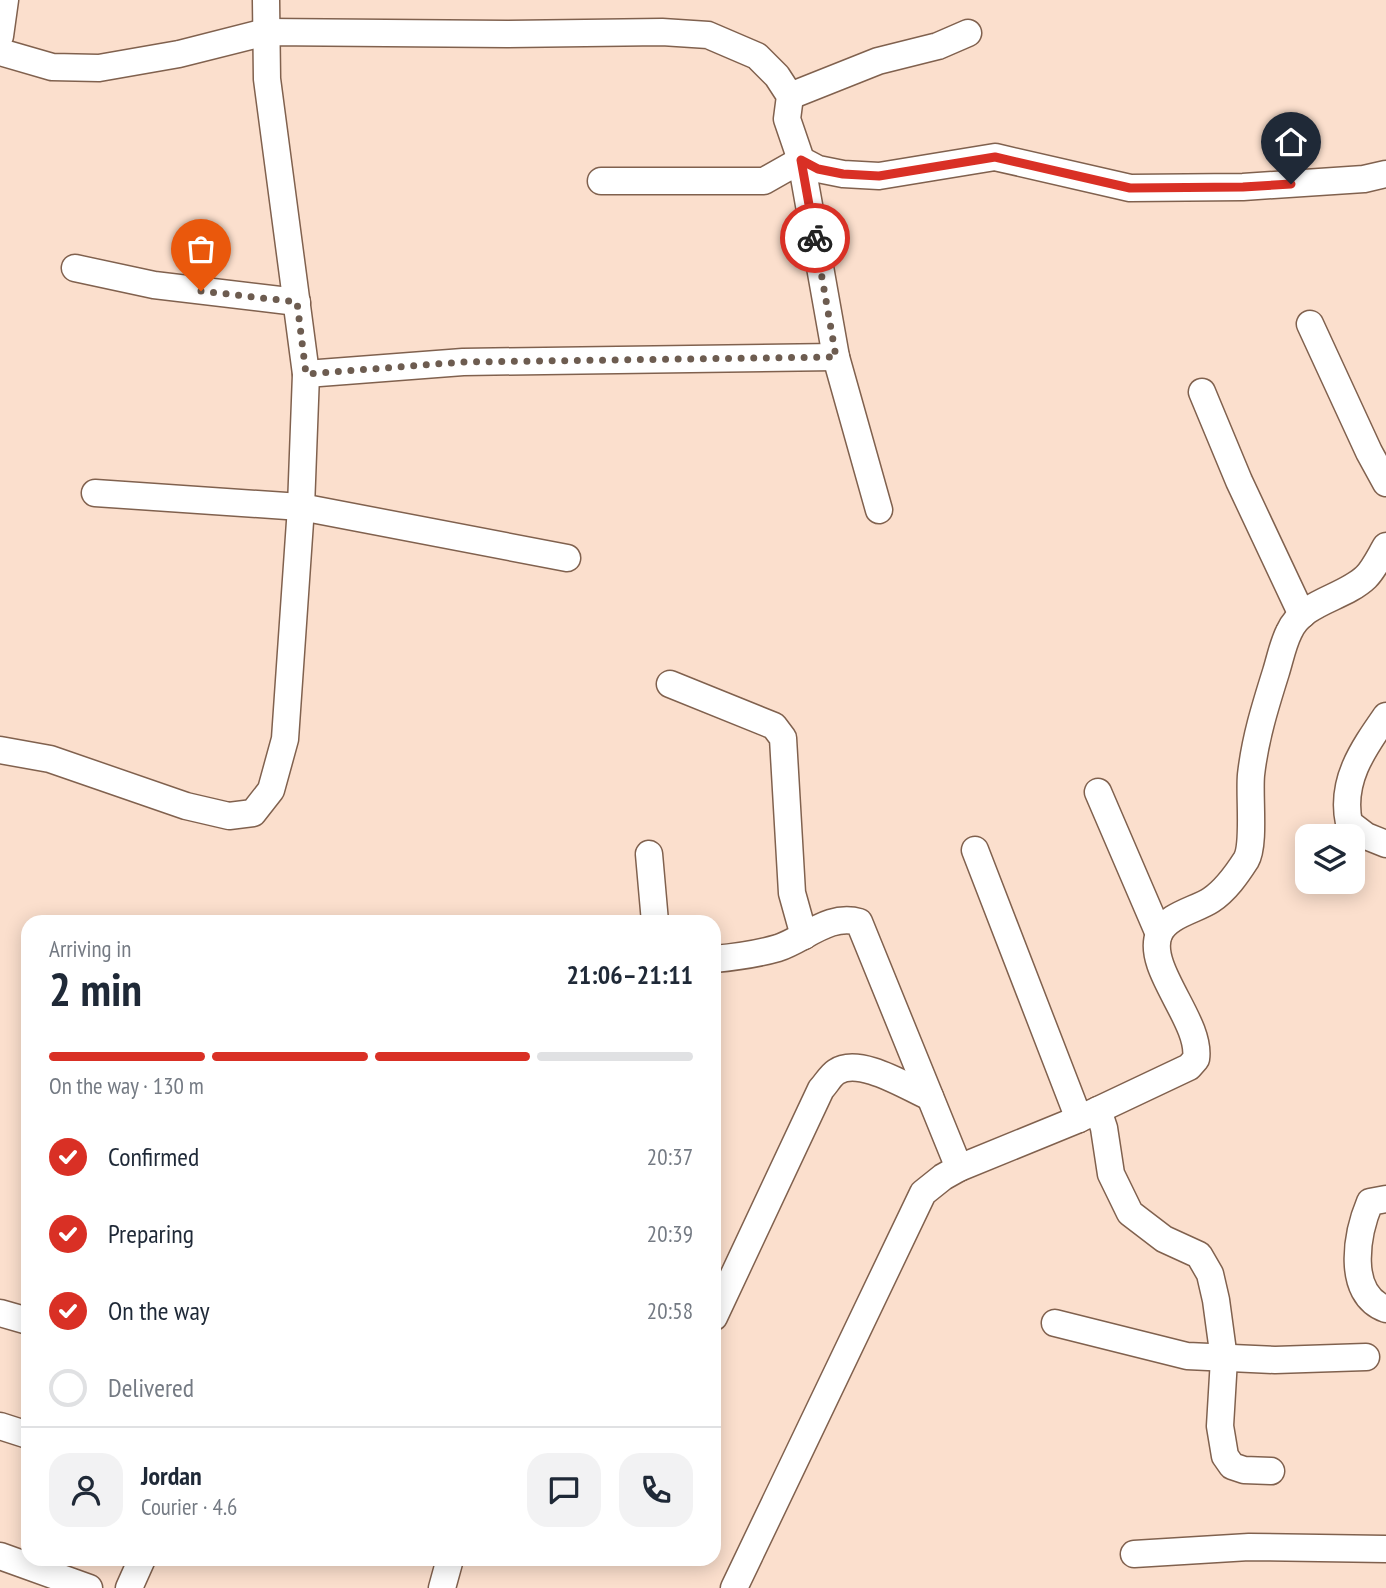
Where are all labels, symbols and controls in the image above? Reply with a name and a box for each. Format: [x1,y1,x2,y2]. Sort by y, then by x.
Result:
pin [1261,112,1321,184]
icon: home [1272,123,1310,161]
courier [780,203,850,273]
pin [171,219,231,291]
icon: bike [796,219,834,257]
icon: bag [182,230,220,268]
map controls [1295,824,1365,894]
button: layers [1295,824,1365,894]
text: Arriving in [49,934,131,963]
text: 21:06–21:11 [566,958,693,991]
text: 2 min [49,959,142,1019]
text: On the way · 130 m [49,1071,204,1100]
icon: check [49,1138,87,1176]
text: Confirmed [108,1140,199,1173]
text: 20:37 [647,1142,693,1171]
icon: check [49,1215,87,1253]
text: Preparing [108,1217,194,1250]
text: 20:39 [647,1219,693,1248]
icon: check [49,1292,87,1330]
text: On the way [108,1294,210,1327]
text: 20:58 [647,1296,693,1325]
text: Delivered [108,1371,194,1404]
button: person [49,1453,123,1527]
button: chat [527,1453,601,1527]
button: phone [619,1453,693,1527]
text: Jordan [141,1459,202,1492]
text: Courier · 4.6 [141,1492,237,1521]

